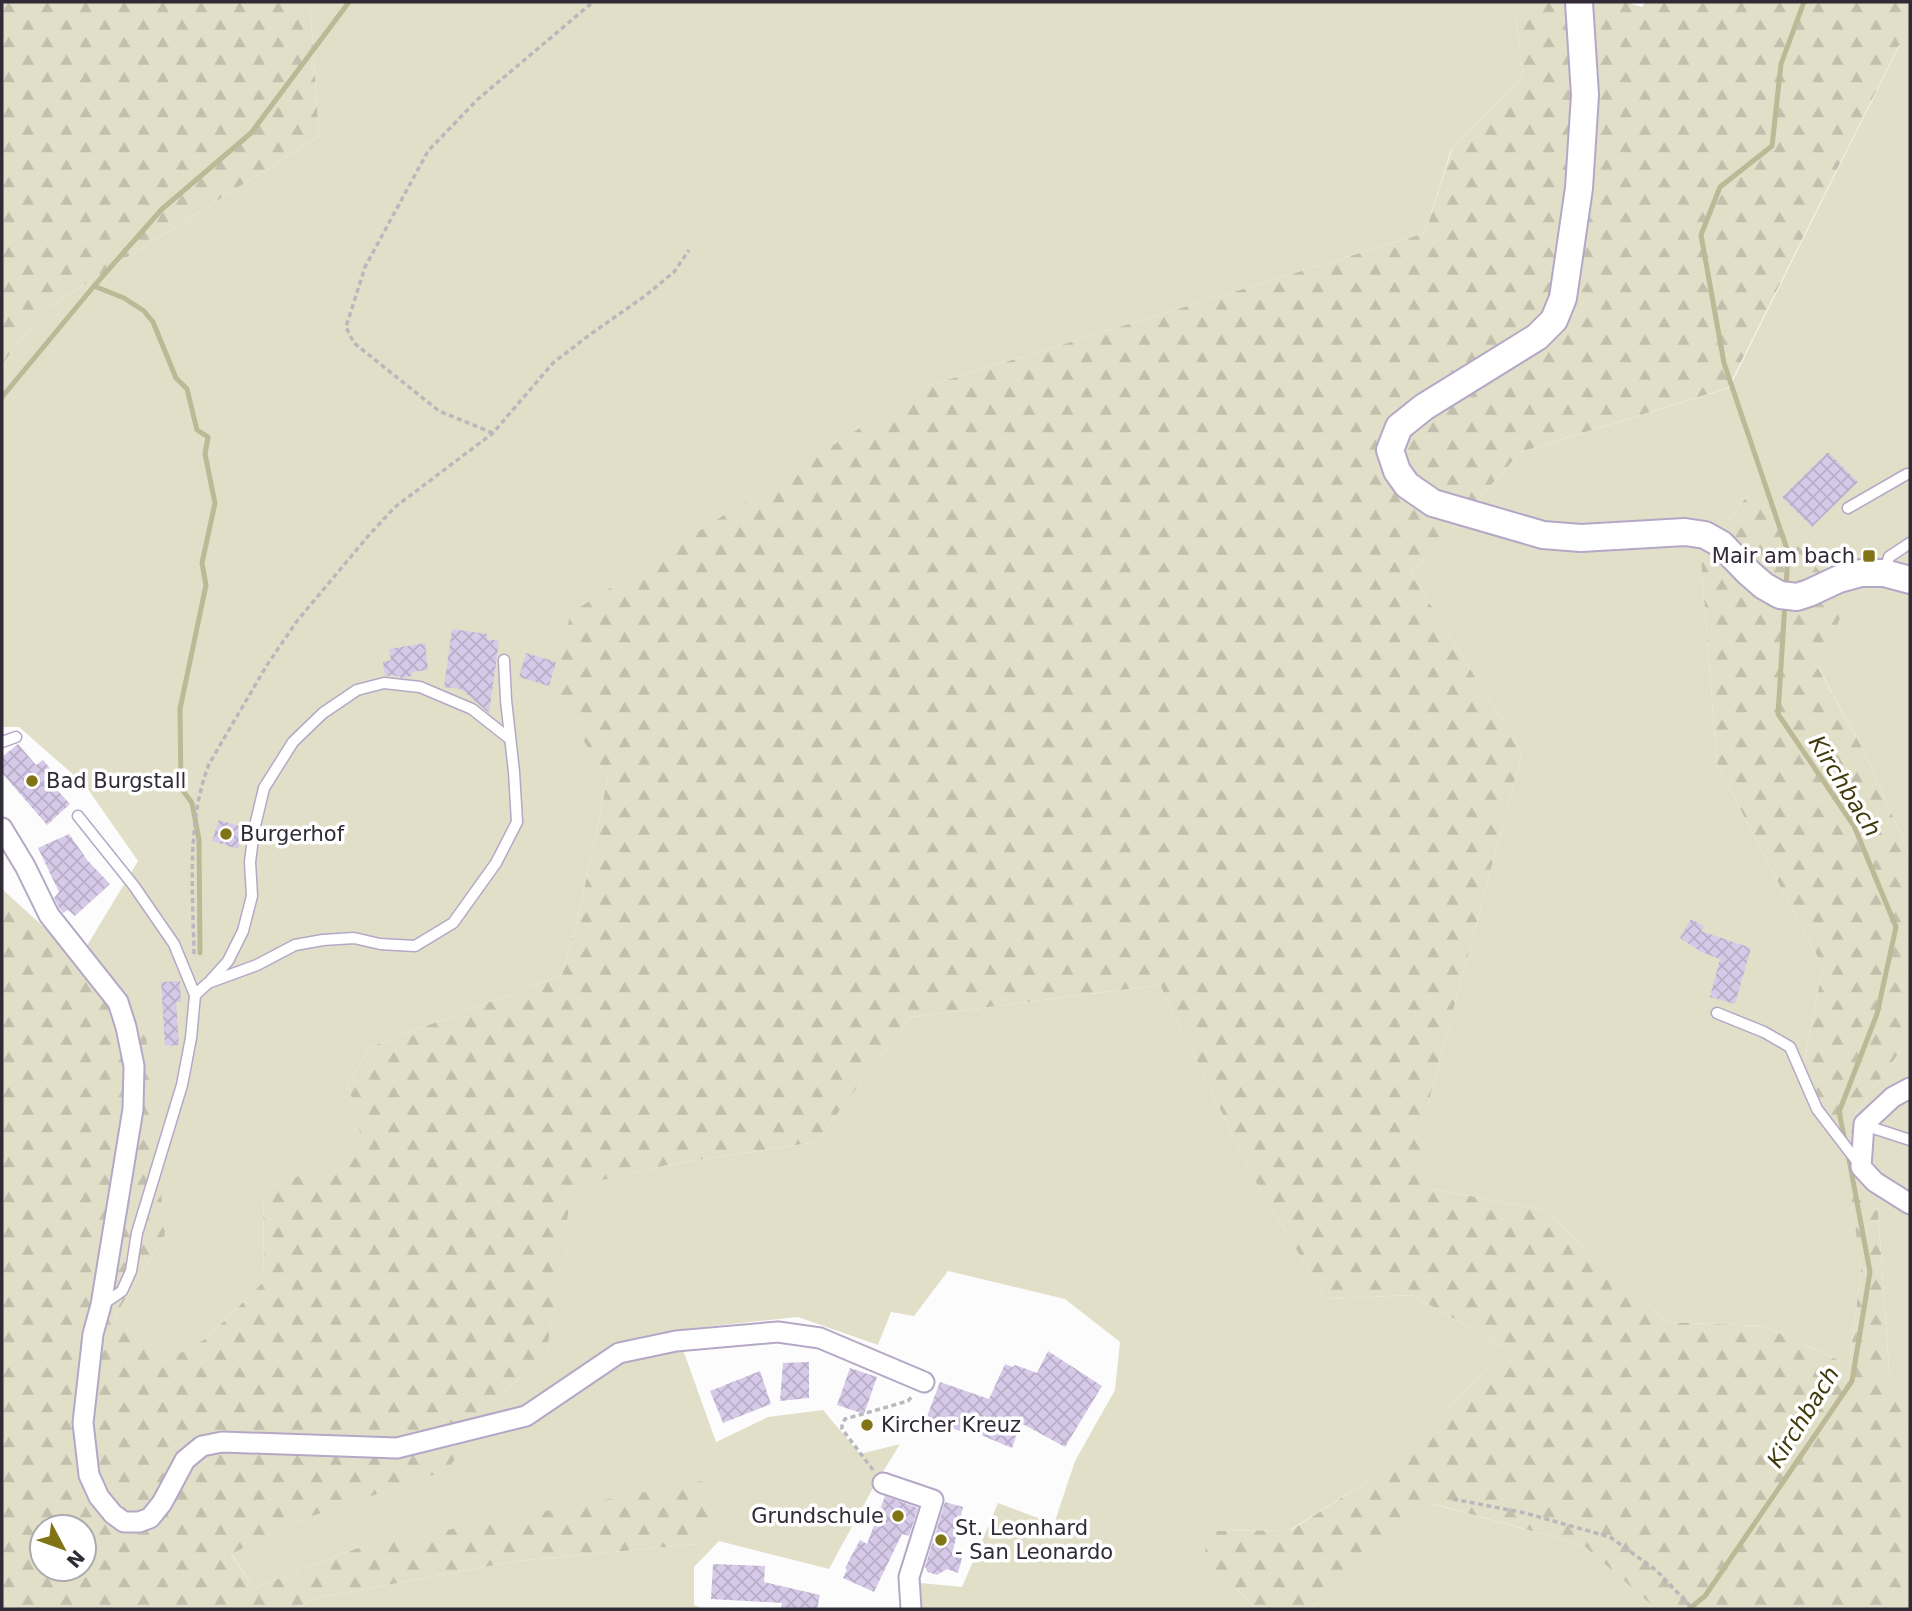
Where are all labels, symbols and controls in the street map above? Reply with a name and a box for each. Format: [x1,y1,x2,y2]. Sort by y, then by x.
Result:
place label: Mair am bach [1712,544,1855,568]
marker: Mair am bach [1861,548,1877,564]
water label: Kirchbach [1804,731,1886,841]
place label: Bad Burgstall [46,769,186,793]
marker: Bad Burgstall [24,773,40,789]
place label: Burgerhof [240,822,345,846]
marker: Burgerhof [218,826,234,842]
water label: Kirchbach [1762,1362,1844,1472]
place label: Kircher Kreuz [881,1413,1021,1437]
marker: Kircher Kreuz [859,1417,875,1433]
place label: Grundschule [751,1504,884,1528]
marker: Grundschule [890,1508,906,1524]
north arrow [28,1513,98,1583]
place label: St. Leonhard - San Leonardo [955,1516,1113,1564]
marker: St. Leonhard - San Leonardo [933,1532,949,1548]
text: N [62,1546,89,1572]

